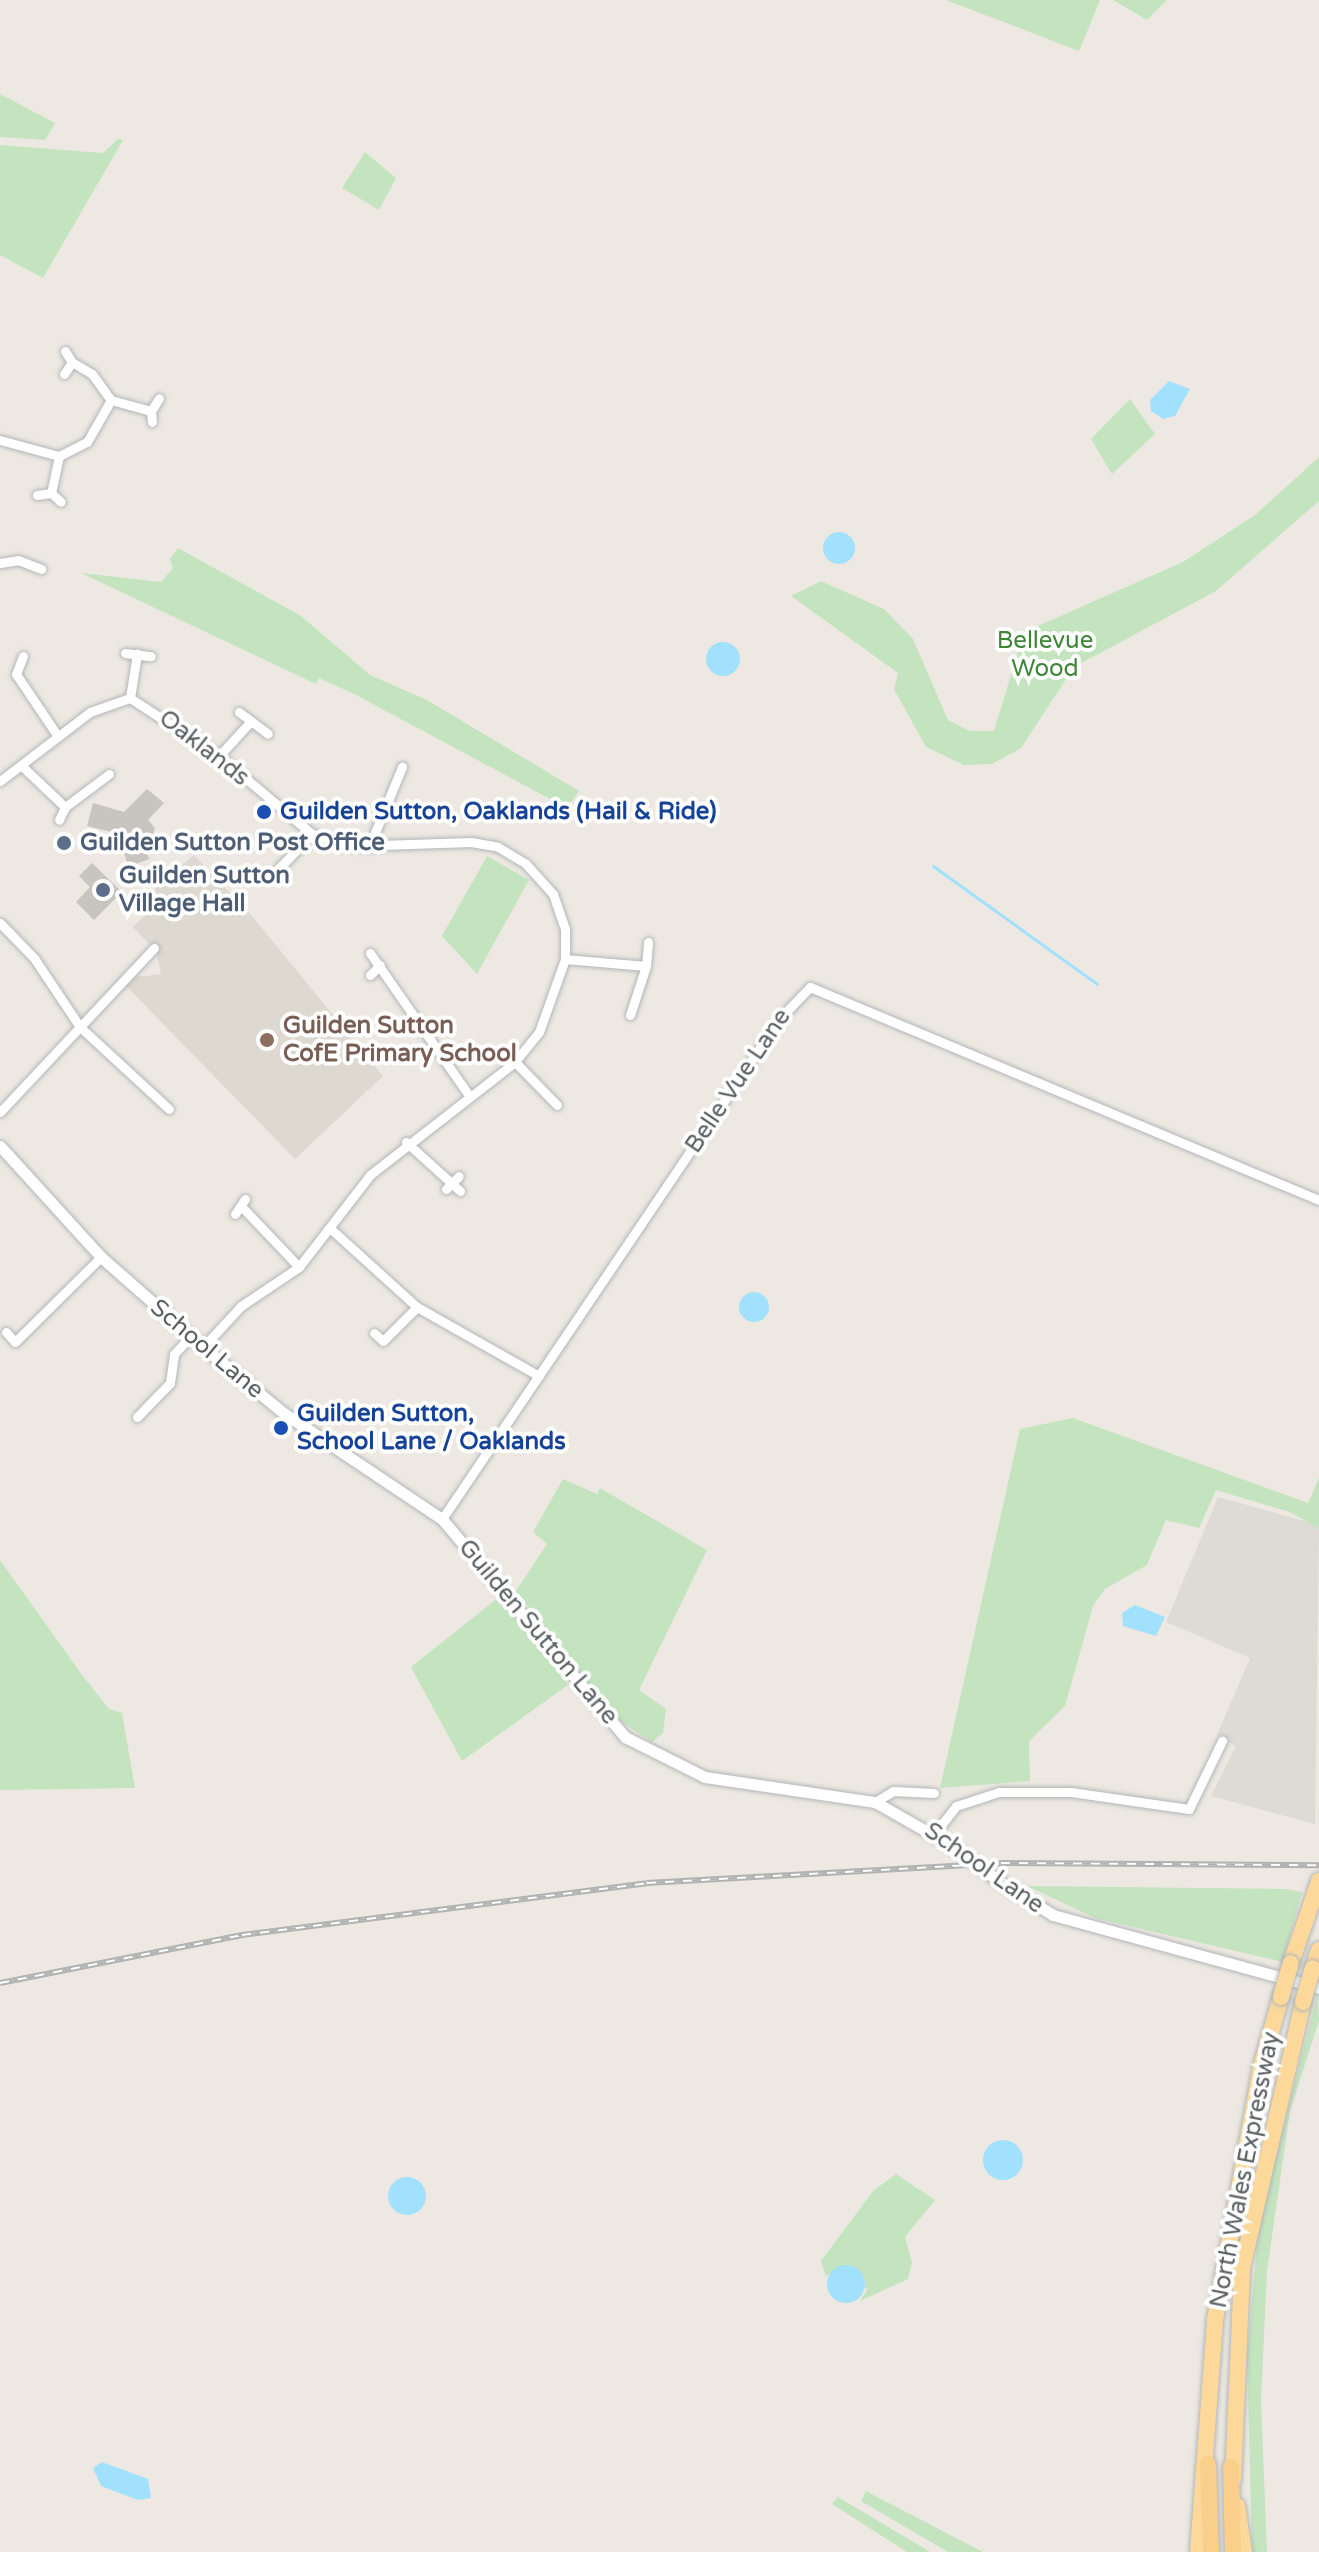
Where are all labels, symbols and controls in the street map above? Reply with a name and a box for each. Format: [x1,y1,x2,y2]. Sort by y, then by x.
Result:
park label: Bellevue Wood [997,627,1093,683]
street label: Oaklands [153,704,255,792]
place label: Guilden Sutton, Oaklands (Hail & Ride) [280,798,716,826]
marker: Guilden Sutton, Oaklands (Hail & Ride) [255,803,273,821]
place label: Guilden Sutton Post Office [80,829,385,857]
marker: Guilden Sutton Post Office [55,834,73,852]
place label: Guilden Sutton Village Hall [119,862,290,918]
marker: Guilden Sutton Village Hall [94,881,112,899]
street label: Belle Vue Lane [679,1004,797,1158]
place label: Guilden Sutton CofE Primary School [283,1012,517,1068]
marker: Guilden Sutton CofE Primary School [258,1031,276,1049]
street label: School Lane [144,1293,270,1405]
place label: Guilden Sutton, School Lane / Oaklands [297,1400,566,1456]
marker: Guilden Sutton, School Lane / Oaklands [272,1419,290,1437]
street label: Guilden Sutton Lane [452,1534,624,1730]
street label: School Lane [919,1816,1049,1920]
street label: North Wales Expressway [1204,2029,1286,2311]

